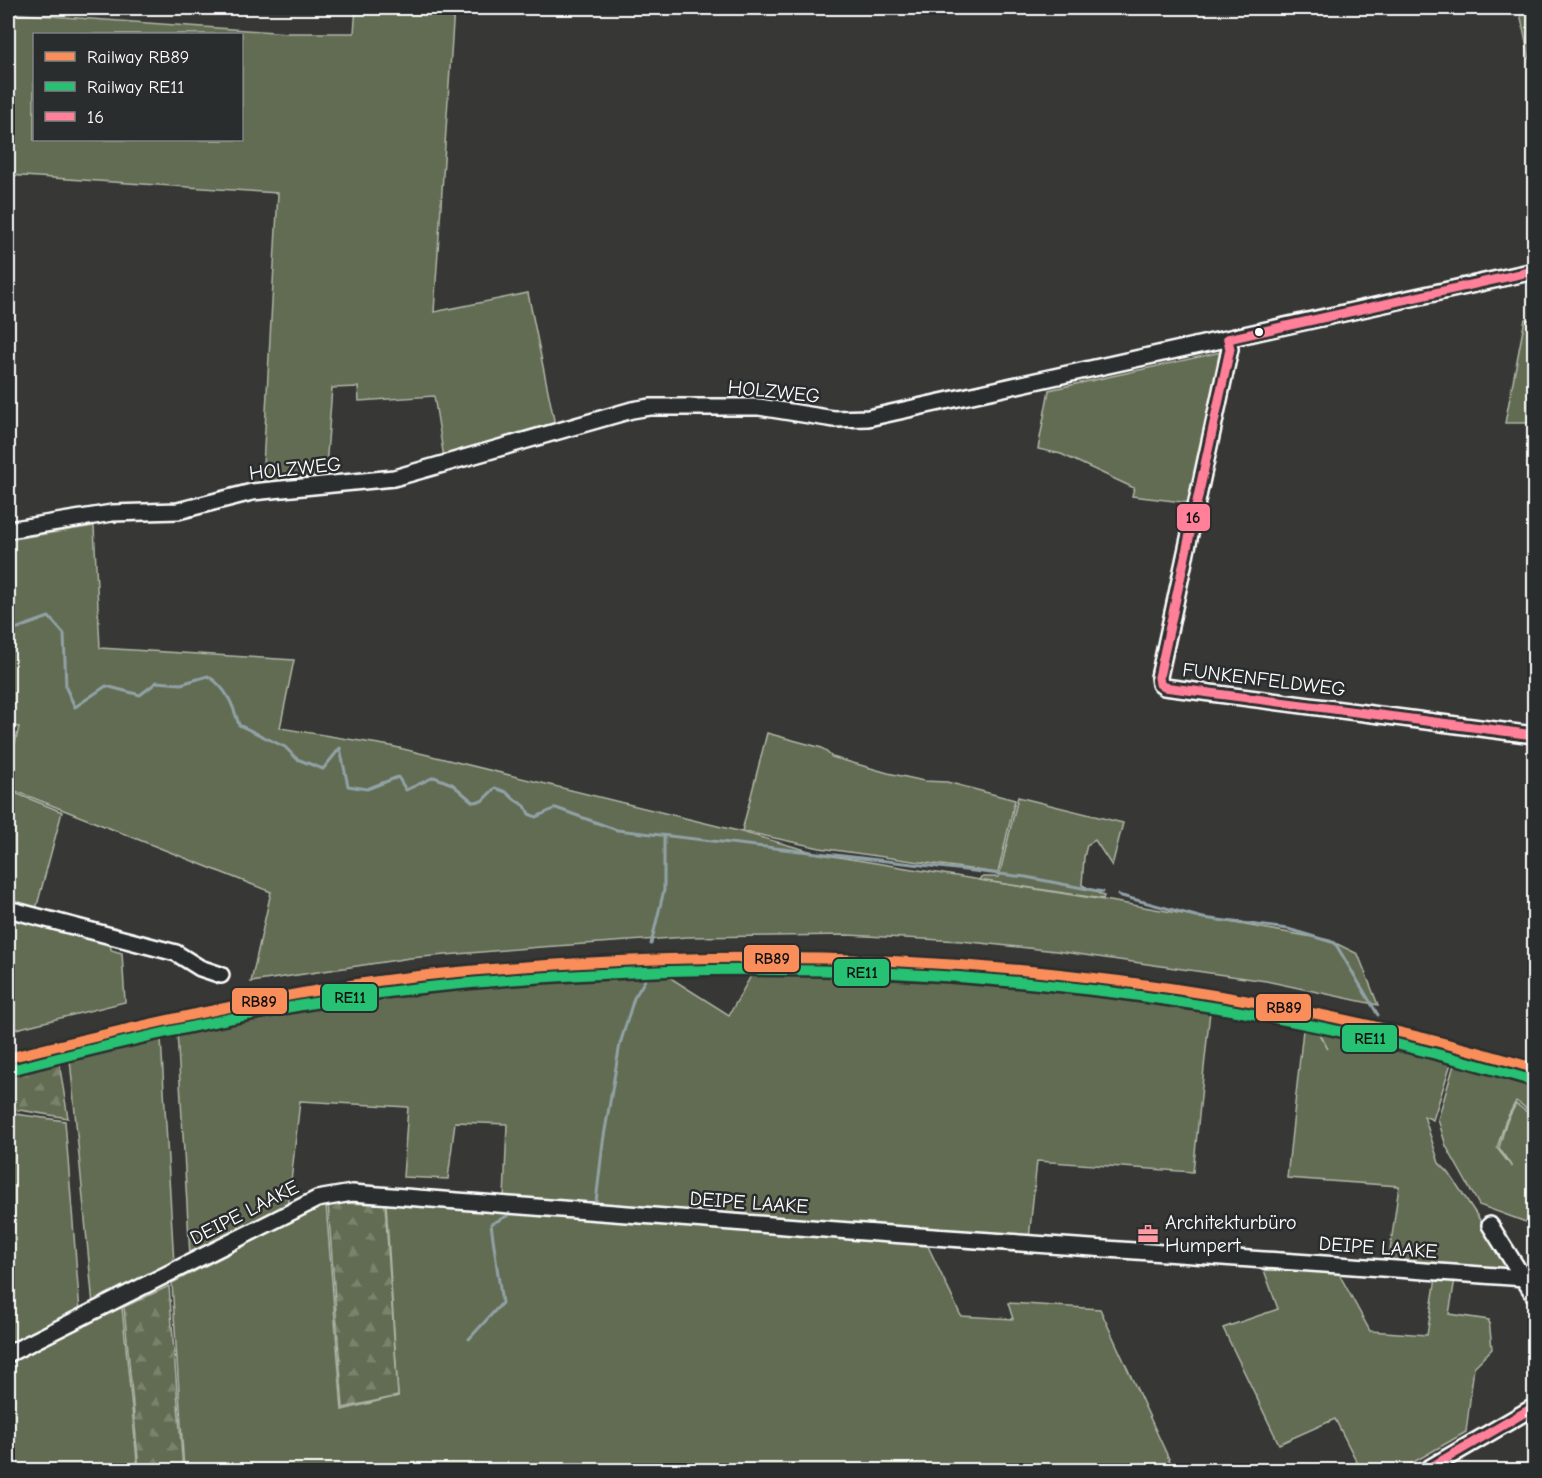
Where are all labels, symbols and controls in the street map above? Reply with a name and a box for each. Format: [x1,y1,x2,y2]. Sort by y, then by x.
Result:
legend [33,33,243,141]
text: Railway RB89 [87,47,189,68]
text: Railway RE11 [87,77,184,98]
text: 16 [87,107,104,128]
unlabelled marker [1253,326,1265,338]
street label: HOLZWEG [727,375,821,408]
street label: HOLZWEG [248,452,342,485]
line badge: 16 [1176,503,1211,532]
text: 16 [1186,509,1200,527]
street label: FUNKENFELDWEG [1181,658,1347,701]
line badge: RB89 [743,944,800,973]
text: RB89 [754,950,790,968]
line badge: RE11 [833,958,890,987]
text: RE11 [846,964,878,982]
line badge: RE11 [321,983,378,1012]
line badge: RB89 [231,987,288,1015]
text: RE11 [334,989,366,1007]
text: RB89 [241,993,277,1011]
line badge: RB89 [1255,993,1312,1022]
text: RB89 [1266,999,1302,1017]
line badge: RE11 [1341,1024,1398,1053]
text: RE11 [1354,1030,1386,1048]
street label: DEIPE LAAKE [186,1175,302,1250]
street label: DEIPE LAAKE [689,1187,809,1218]
place label: Architekturbüro Humpert [1165,1211,1297,1257]
office icon: Architekturbüro Humpert [1136,1222,1160,1246]
street label: DEIPE LAAKE [1318,1232,1438,1263]

